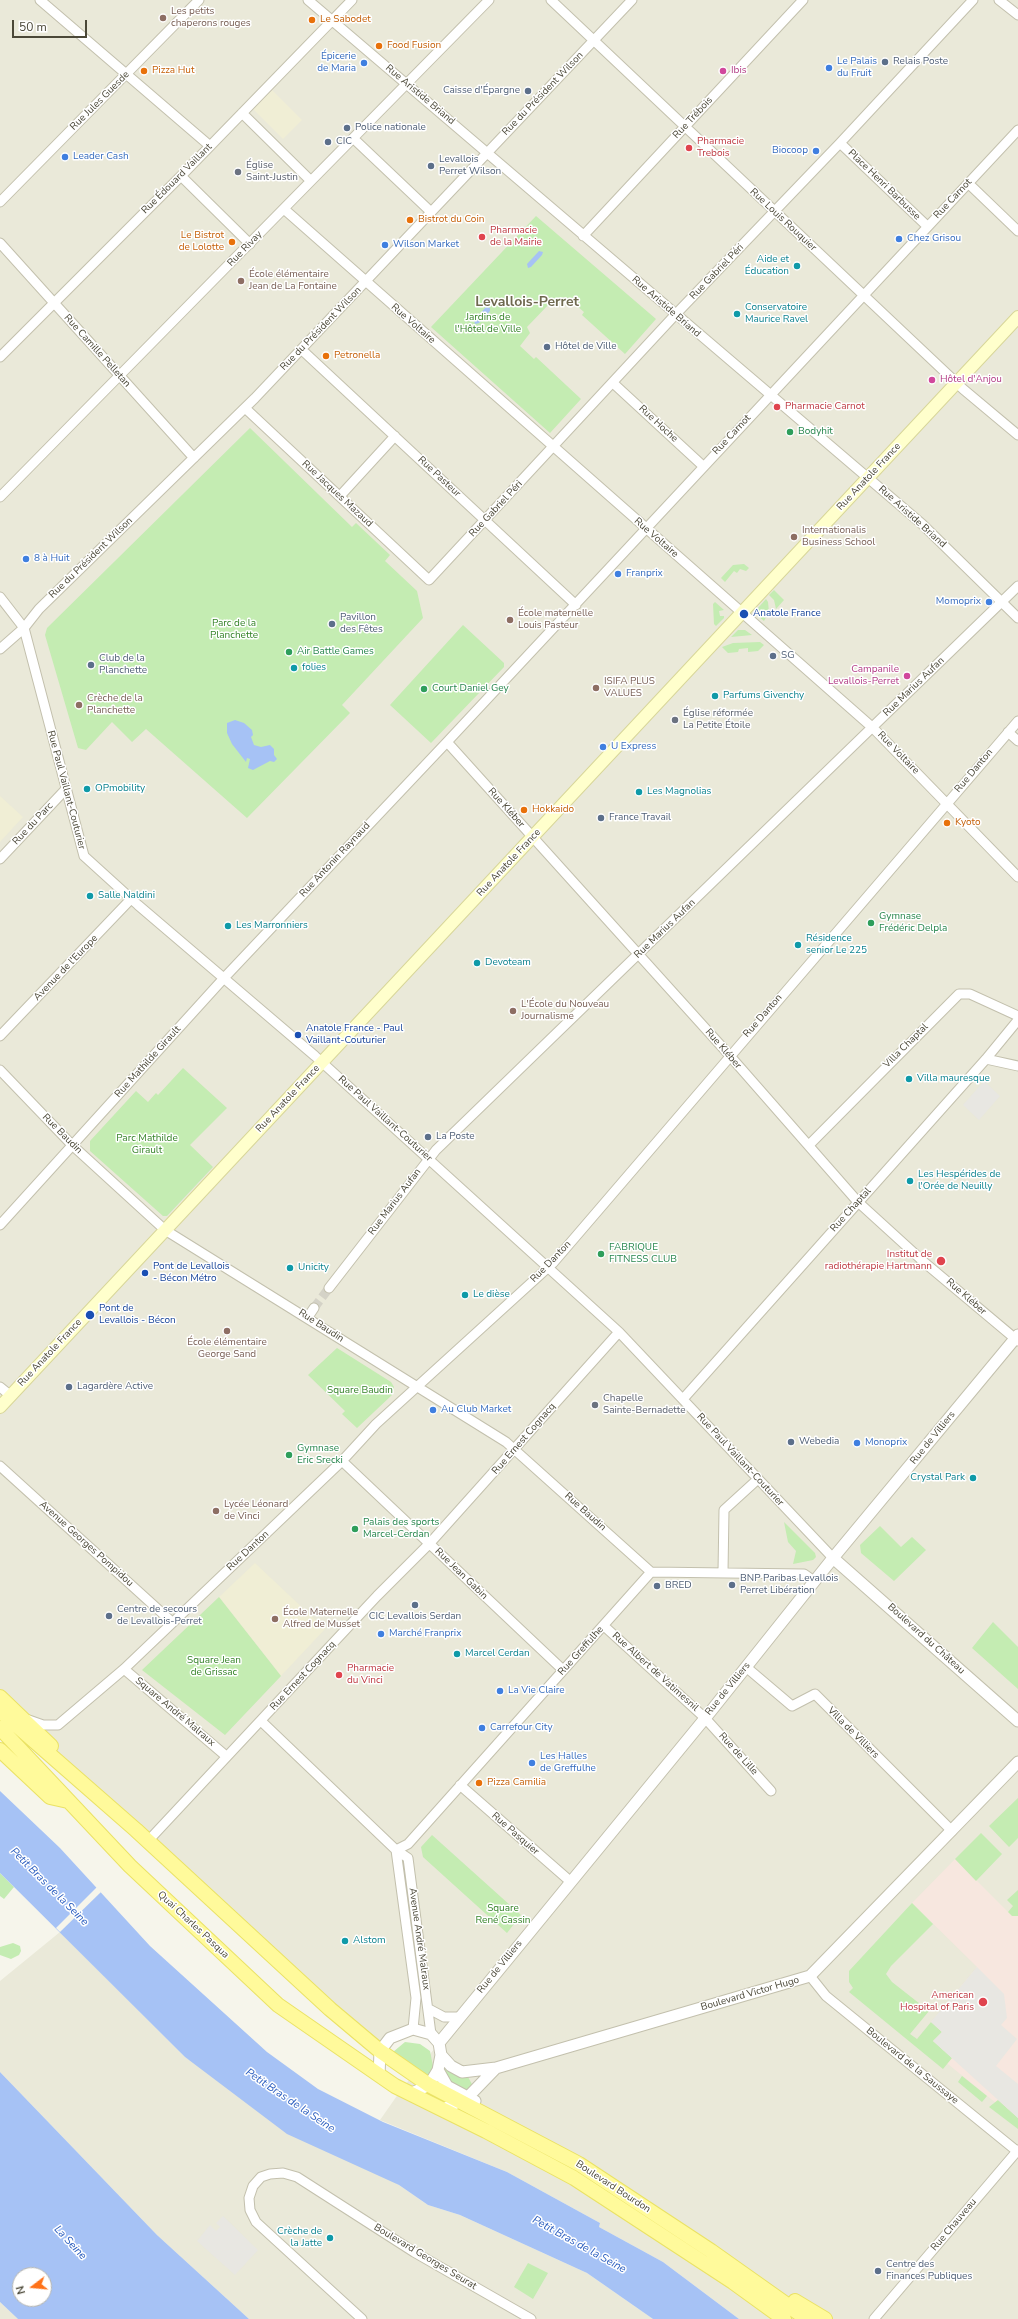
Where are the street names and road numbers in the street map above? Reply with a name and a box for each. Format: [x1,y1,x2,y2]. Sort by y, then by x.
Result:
street label: Rue du Président Wilson [500,50,586,138]
street label: Rue Aristide Briand [383,62,457,128]
street label: Rue Jules Guesde [68,69,132,133]
street label: Rue Trébois [671,95,715,141]
street label: Rue Édouard Vaillant [139,141,215,217]
street label: Place Henri Barbusse [845,147,923,223]
street label: Rue Carnot [931,177,975,221]
street label: Rue Louis Rouquier [747,186,819,254]
street label: Rue Rivay [225,229,265,269]
street label: Rue Gabriel Péri [687,242,747,302]
street label: Rue Aristide Briand [629,274,703,340]
street label: Rue du Président Wilson [278,285,364,373]
street label: Rue Voltaire [388,301,438,347]
street label: Rue Camille Pelletan [61,312,133,390]
street label: Rue Hoche [636,403,680,445]
street label: Rue Carnot [710,413,754,457]
street label: Rue Anatole France [835,441,903,513]
street label: Rue Pasteur [415,454,463,500]
street label: Rue Jacques Mazaud [299,458,375,530]
street label: Rue Gabriel Péri [467,478,525,540]
street label: Rue Aristide Briand [876,483,948,551]
street label: Rue du Président Wilson [47,515,135,601]
street label: Rue Voltaire [631,515,681,561]
street label: Rue Marius Aufan [881,655,947,719]
street label: Rue Paul Vaillant-Couturier [44,729,88,851]
street label: Rue Voltaire [875,729,921,777]
street label: Rue Danton [952,747,996,795]
street label: Rue Kléber [485,786,527,830]
street label: Rue du Parc [10,800,56,848]
street label: Rue Antonin Raynaud [297,820,373,900]
street label: Rue Anatole France [475,827,543,899]
street label: Rue Marius Aufan [632,897,698,961]
street label: Avenue de l'Europe [32,933,100,1003]
street label: Rue Danton [741,992,785,1040]
street label: Villa Chaptal [881,1021,931,1071]
street label: Rue Mathilde Girault [113,1024,183,1100]
street label: Rue Kléber [702,1026,744,1072]
street label: Rue Anatole France [254,1063,322,1135]
street label: Rue Paul Vaillant-Couturier [335,1074,435,1164]
street label: Rue Baudin [39,1111,85,1157]
street label: Rue Marius Aufan [366,1166,424,1238]
street label: Rue Chaptal [828,1185,874,1235]
street label: Rue Danton [528,1239,574,1285]
street label: Rue Kléber [943,1276,989,1318]
street label: Rue Baudin [296,1307,346,1345]
street label: Rue Anatole France [16,1317,84,1389]
street label: Rue Ernest Cognacq [490,1401,558,1477]
street label: Rue de Villiers [908,1409,958,1467]
street label: Rue Paul Vaillant-Couturier [694,1411,786,1509]
street label: Rue Baudin [562,1490,608,1534]
street label: Avenue Georges Pompidou [37,1499,135,1589]
street label: Rue Danton [224,1528,272,1574]
street label: Rue Jean Gabin [432,1546,490,1602]
street label: Boulevard du Château [885,1601,967,1677]
street label: Rue Greffulhe [556,1624,606,1678]
street label: Rue Albert de Vatimesnil [609,1630,701,1714]
street label: Rue Ernest Cognacq [268,1639,338,1713]
street label: Rue de Villiers [703,1660,753,1718]
street label: Square André Malraux [132,1675,218,1749]
street label: Villa de Villiers [825,1705,881,1761]
street label: Rue de Lille [716,1730,760,1778]
street label: Rue Pasquier [489,1810,541,1858]
street label: Avenue André Malraux [406,1887,432,1991]
street label: Quai Charles Pasqua [155,1889,231,1961]
street label: Rue de Villiers [475,1938,525,1996]
street label: Boulevard Victor Hugo [699,1974,801,2014]
street label: Boulevard de la Saussaye [863,2025,961,2107]
street label: Boulevard Bourdon [573,2158,653,2216]
street label: Rue Chauveau [929,2196,979,2254]
street label: Boulevard Georges Seurat [371,2221,479,2293]

